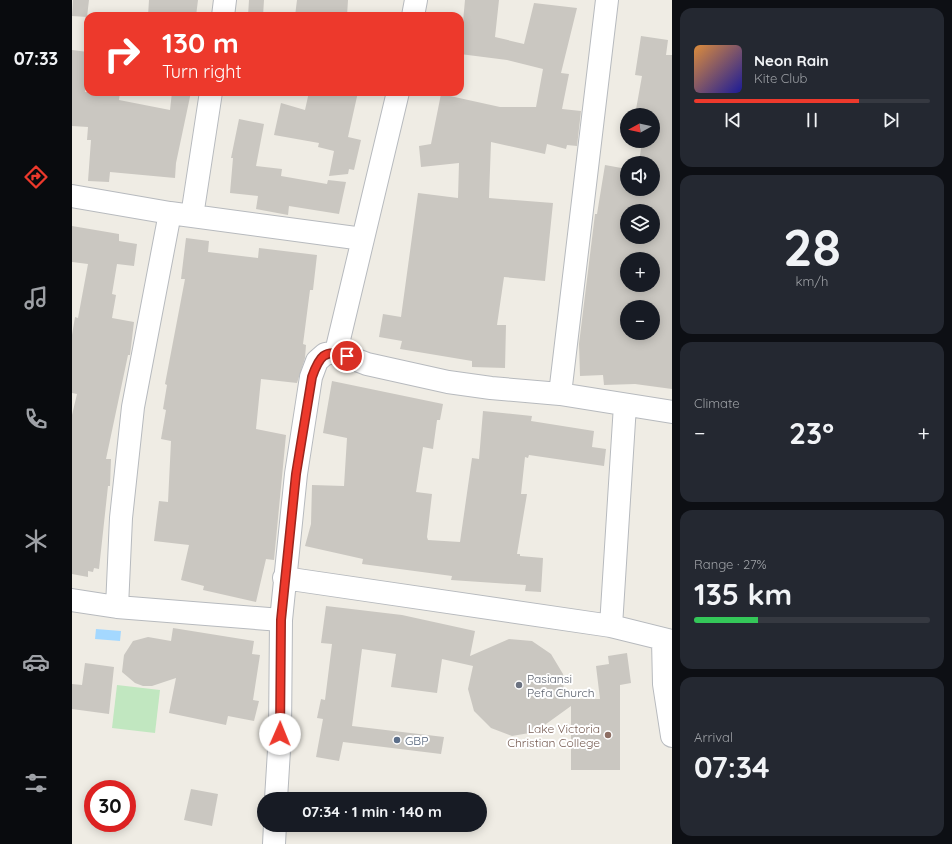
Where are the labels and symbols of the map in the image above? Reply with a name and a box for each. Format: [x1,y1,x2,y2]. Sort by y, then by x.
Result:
north arrow [620,108,660,148]
pin [330,339,364,373]
place label: Pasiansi Pefa Church [527,671,595,700]
marker: Pasiansi Pefa Church [514,680,524,690]
position arrow [259,713,301,755]
place label: Lake Victoria Christian College [507,721,600,750]
marker: Lake Victoria Christian College [603,730,613,740]
place label: GBP [405,733,428,748]
marker: GBP [392,735,402,745]
speed limit sign: 30 [84,780,136,832]

